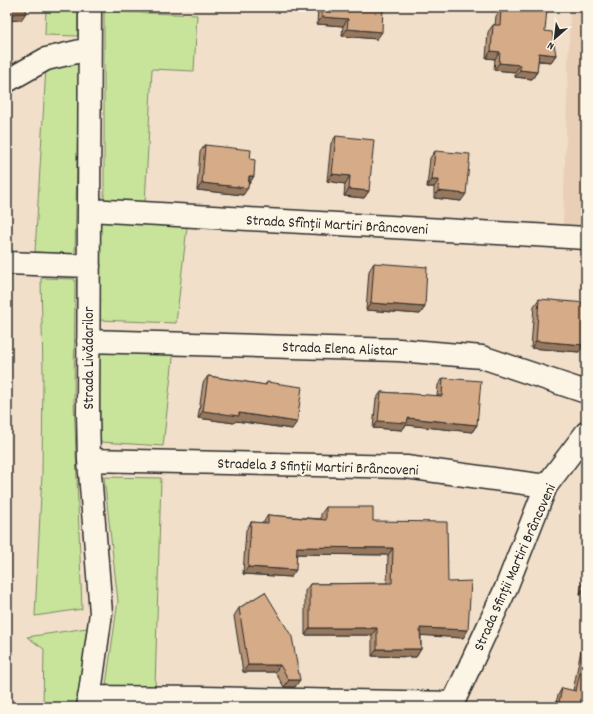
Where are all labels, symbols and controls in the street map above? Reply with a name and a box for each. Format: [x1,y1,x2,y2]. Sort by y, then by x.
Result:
north arrow [535,18,575,58]
text: N [545,36,557,53]
street label: Strada Sfînții Martiri Brâncoveni [245,210,429,242]
street label: Strada Livădarilor [79,306,101,410]
street label: Strada Elena Alistar [282,337,399,363]
street label: Stradela 3 Sfinții Martiri Brâncoveni [217,453,419,483]
street label: Strada Sfinții Martiri Brâncoveni [469,480,563,655]

